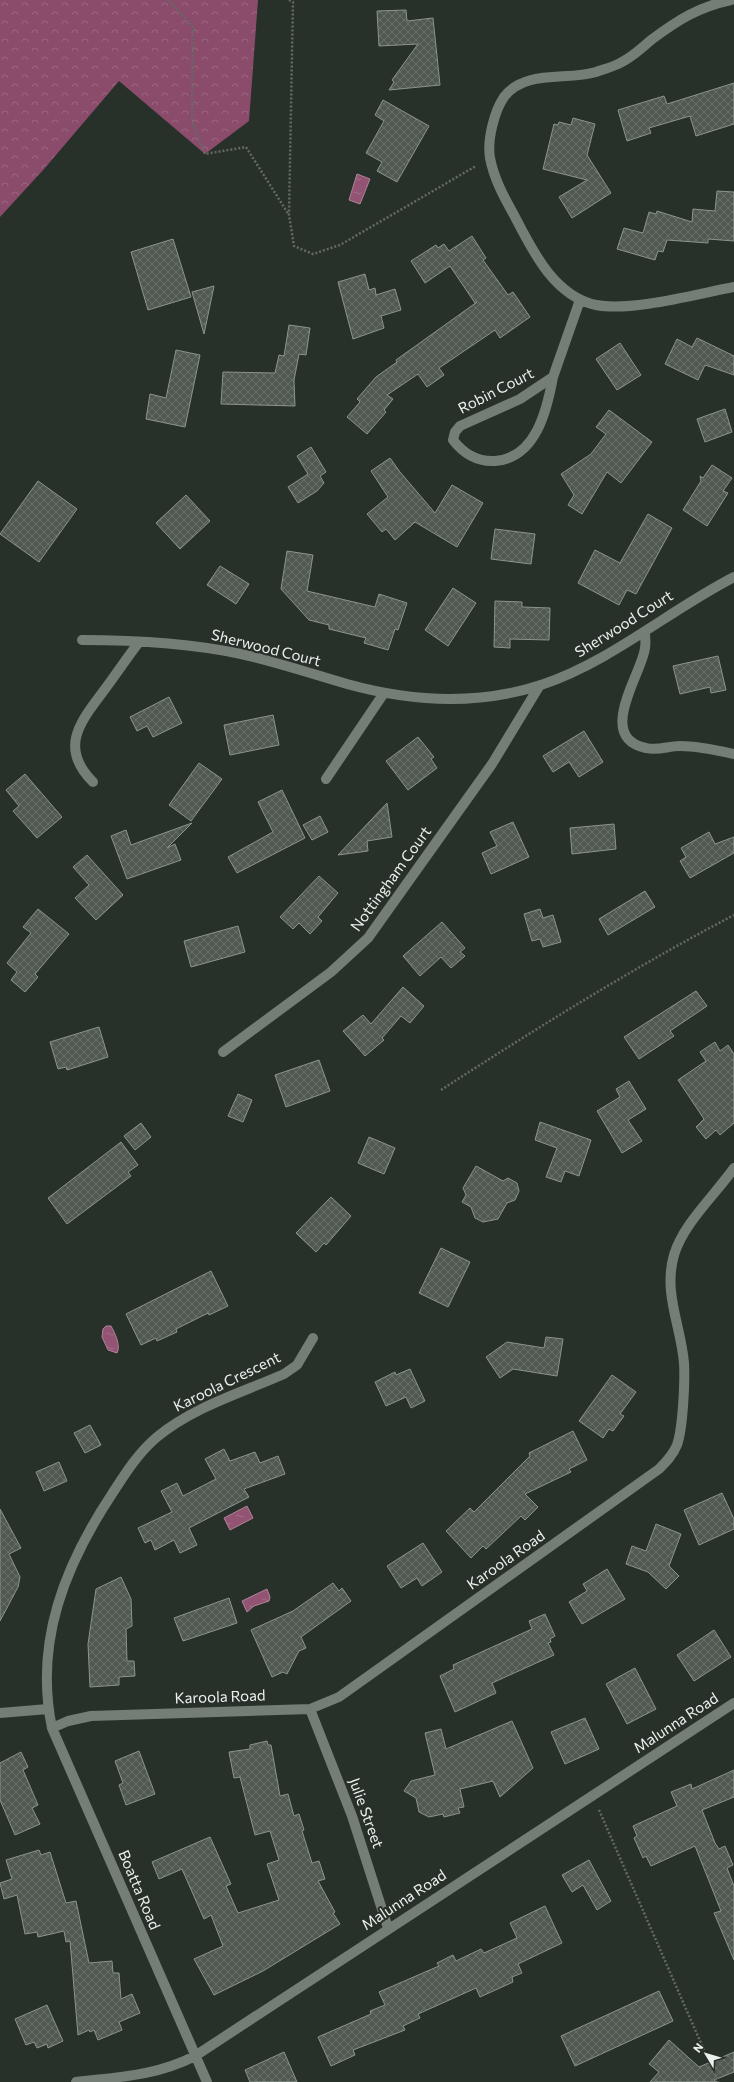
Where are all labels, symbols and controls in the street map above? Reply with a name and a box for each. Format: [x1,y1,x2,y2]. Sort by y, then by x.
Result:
street label: Robin Court [455,363,536,417]
street label: Sherwood Court [571,586,676,661]
street label: Sherwood Court [210,625,323,669]
street label: Nottingham Court [346,822,434,934]
street label: Karoola Crescent [170,1347,283,1415]
street label: Karoola Road [463,1526,548,1593]
street label: Karoola Road [174,1685,266,1707]
street label: Malunna Road [630,1688,721,1756]
street label: Julie Street [346,1775,388,1850]
street label: Boatta Road [115,1847,165,1932]
street label: Malunna Road [358,1865,449,1933]
north arrow [686,2034,726,2074]
text: N [690,2040,705,2055]

